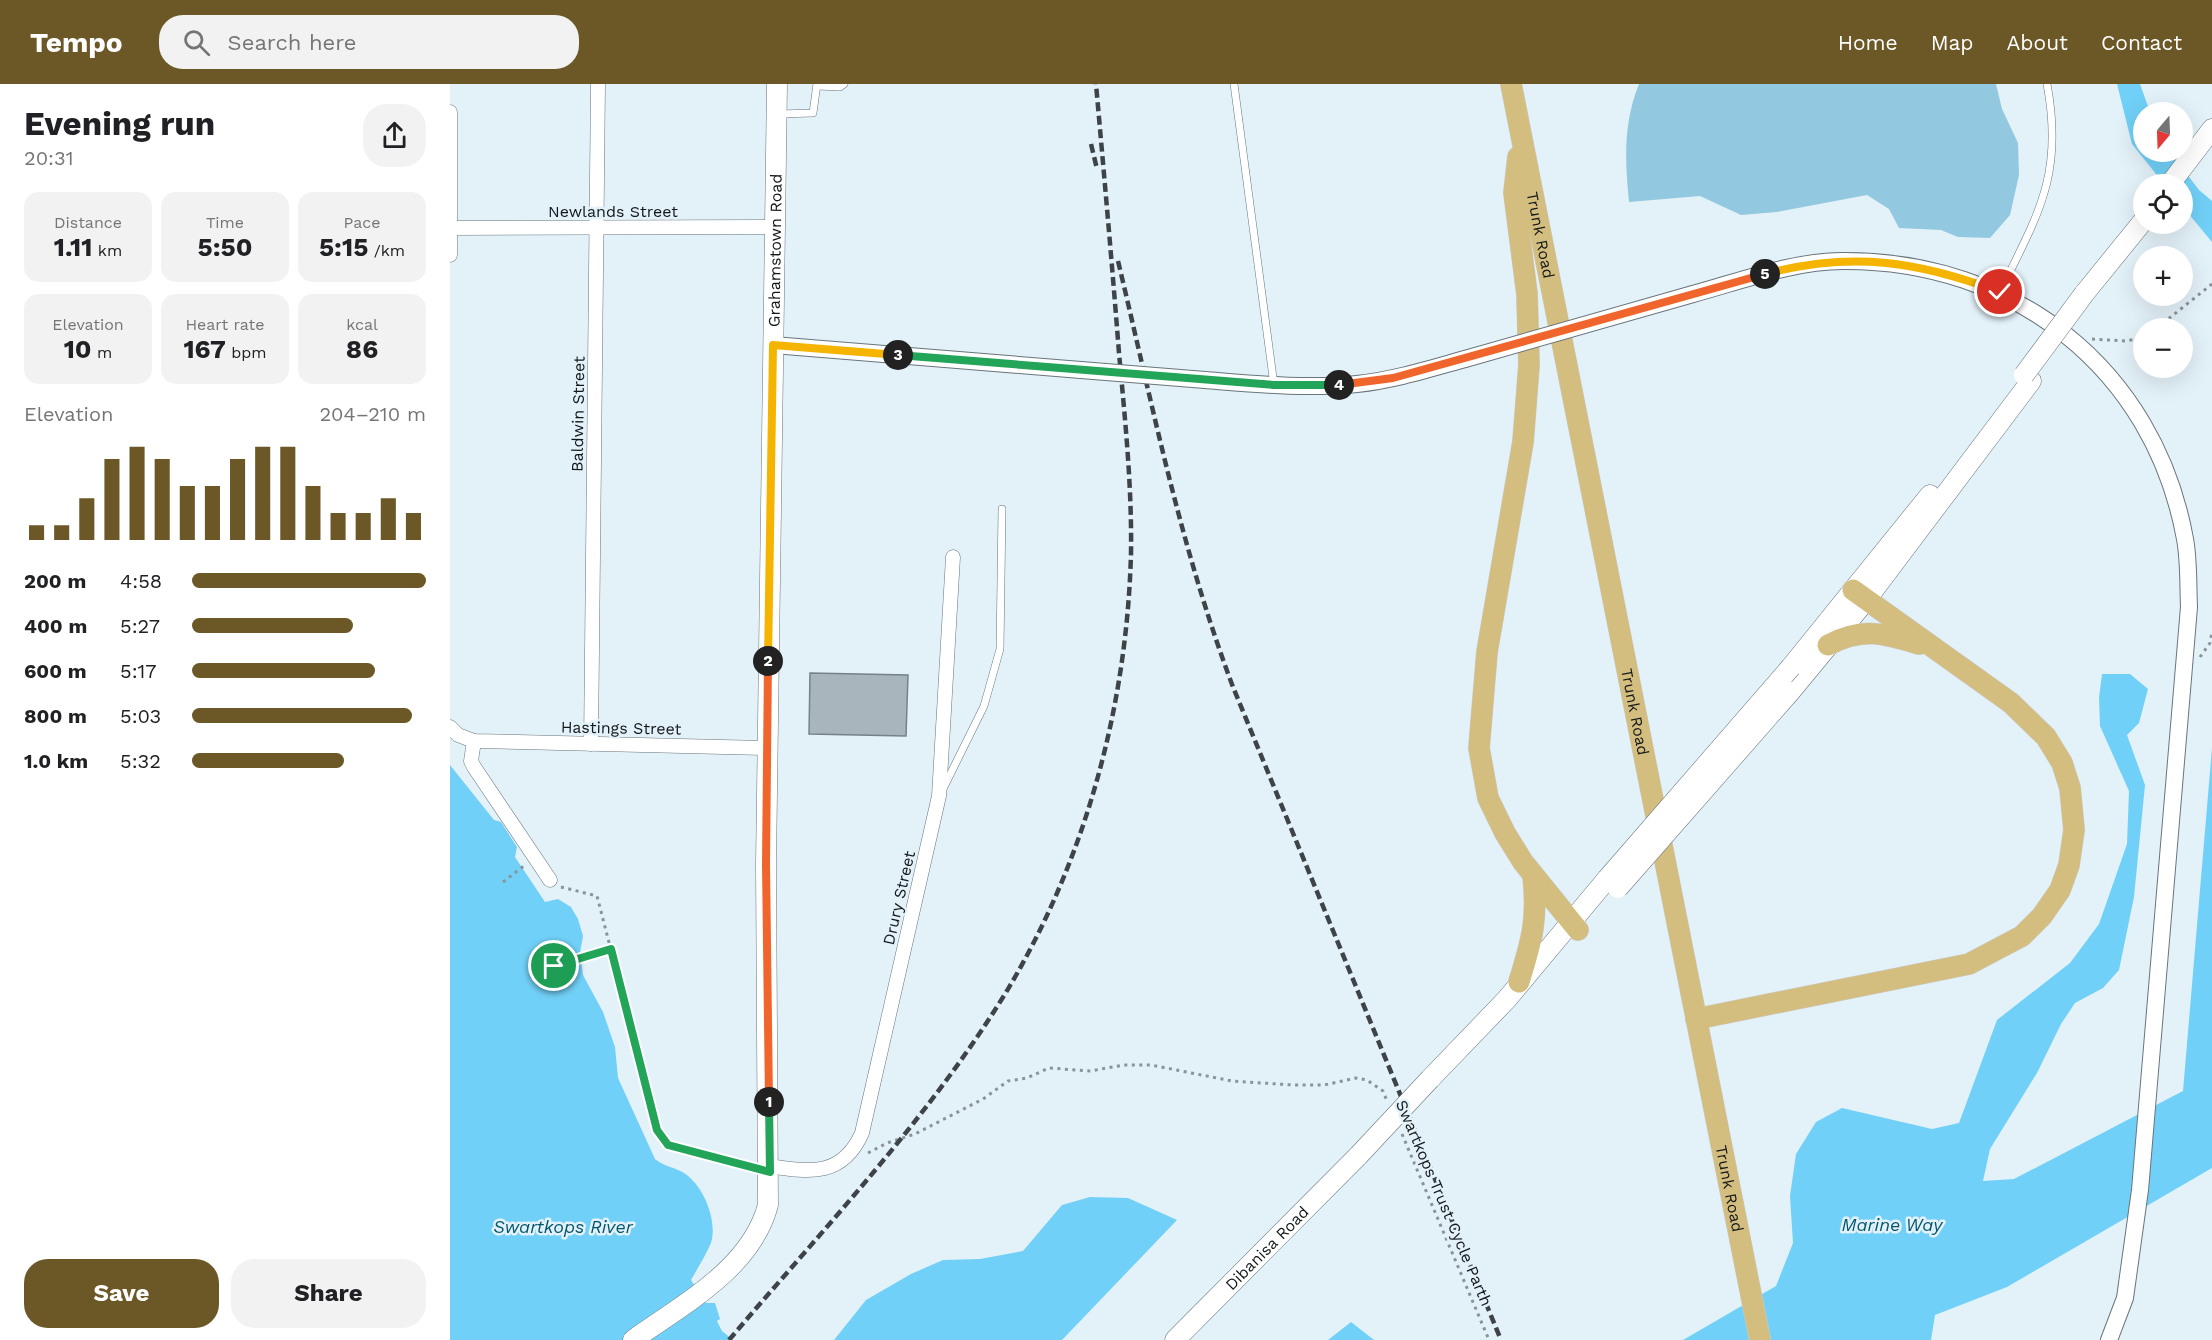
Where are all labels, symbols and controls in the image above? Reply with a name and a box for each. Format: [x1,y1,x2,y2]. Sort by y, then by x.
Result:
search box [159,15,579,69]
text: Tempo [30,26,123,59]
icon: search [180,26,213,59]
text: Search here [228,30,357,55]
text: Home [1838,30,1898,55]
text: Map [1931,30,1974,55]
text: About [2007,30,2068,55]
text: Contact [2101,30,2182,55]
north arrow [2133,102,2193,162]
map controls [2133,102,2193,378]
text: Evening run [24,104,215,143]
button: share [363,104,426,167]
text: 20:31 [24,146,73,170]
street label: Grahamstown Road [764,173,785,327]
button: locate [2133,174,2193,234]
street label: Trunk Road [1523,190,1559,280]
street label: Newlands Street [548,202,678,221]
text: Distance [54,213,122,232]
text: Time [206,213,244,232]
text: Pace [343,213,381,232]
text: 1.11 [54,232,92,262]
text: 5:50 [198,232,252,262]
text: 5:15 [319,232,368,262]
text: km [92,241,122,260]
text: /km [368,241,405,260]
button: + [2133,246,2193,306]
pin: 5 [1750,259,1780,289]
text: 5 [1760,264,1770,283]
pin [1974,266,2025,317]
icon: check [1983,275,2016,308]
text: Elevation [52,315,124,334]
text: Heart rate [185,315,265,334]
text: kcal [346,315,378,334]
button: − [2133,318,2193,378]
text: 10 [64,334,92,364]
text: 167 [183,334,226,364]
text: 86 [346,334,378,364]
pin: 3 [883,340,913,370]
text: m [92,343,112,362]
text: bpm [226,343,267,362]
text: 3 [893,345,903,364]
street label: Baldwin Street [567,356,589,472]
pin: 4 [1324,370,1354,400]
text: 4 [1334,375,1344,394]
text: Elevation [24,402,113,426]
text: 204–210 m [319,402,426,426]
text: 200 m [24,569,86,593]
text: 4:58 [120,569,162,593]
text: 400 m [24,614,87,638]
text: 5:27 [120,614,160,638]
pin: 2 [753,646,783,676]
text: 2 [763,651,773,670]
text: 600 m [24,659,87,683]
text: 5:17 [120,659,157,683]
street label: Trunk Road [1618,667,1653,757]
text: 800 m [24,704,87,728]
text: 5:03 [120,704,161,728]
street label: Hastings Street [561,717,682,739]
text: 1.0 km [24,749,88,773]
text: 5:32 [120,749,161,773]
street label: Drury Street [879,849,919,947]
pin [528,940,579,991]
icon: arrive [537,949,570,982]
pin: 1 [754,1087,784,1117]
text: 1 [766,1092,772,1111]
street label: Swartkops Trust Cycle Parth [1392,1097,1496,1309]
street label: Trunk Road [1712,1143,1748,1234]
street label: Dibanisa Road [1221,1202,1312,1294]
water label: Marine Way [1842,1214,1944,1235]
water label: Swartkops River [493,1216,634,1237]
button: Save [24,1259,219,1328]
button: Share [231,1259,426,1328]

